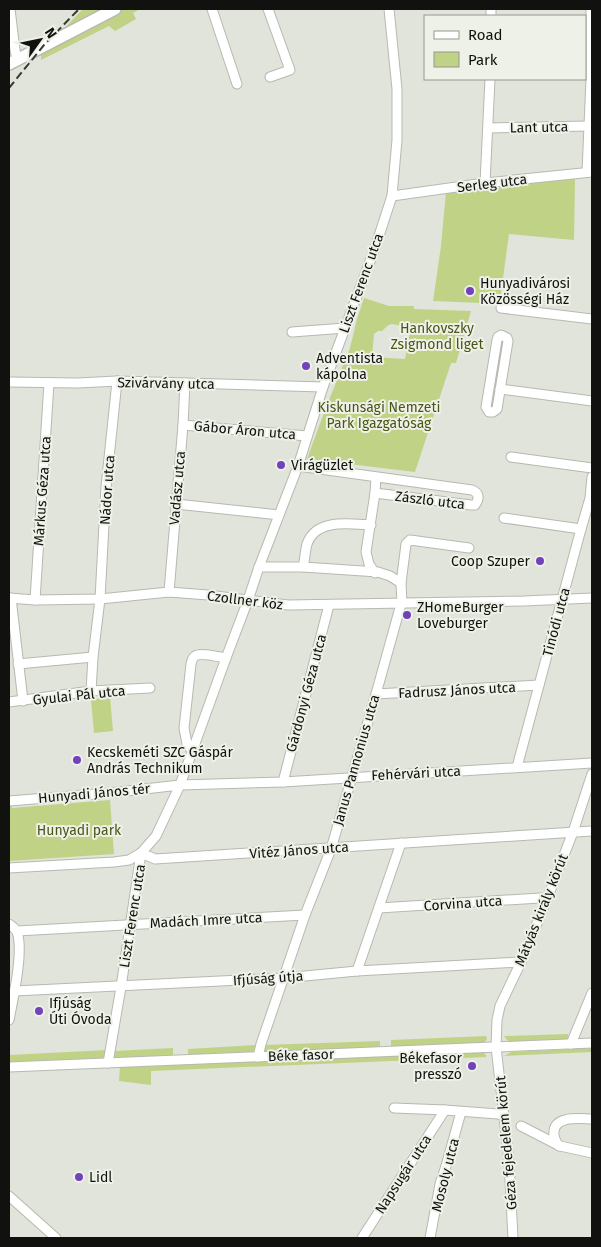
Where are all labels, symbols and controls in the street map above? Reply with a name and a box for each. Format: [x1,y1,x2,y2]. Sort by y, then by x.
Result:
north arrow [15,15,65,65]
legend [424,15,586,80]
text: N [41,25,60,42]
text: Road [468,26,503,44]
text: Park [468,51,498,69]
street label: Lant utca [510,118,568,137]
street label: Serleg utca [456,171,528,196]
street label: Liszt Ferenc utca [336,231,387,335]
place label: Hunyadivárosi Közösségi Ház [480,275,570,308]
marker: Hunyadivárosi Közösségi Ház [464,285,476,297]
park label: Hankovszky Zsigmond liget [390,320,484,353]
place label: Adventista kápolna [316,350,383,383]
marker: Adventista kápolna [300,360,312,372]
street label: Szivárvány utca [117,374,215,393]
park label: Kiskunsági Nemzeti Park Igazgatóság [318,399,440,432]
street label: Gábor Áron utca [193,417,297,443]
street label: Márkus Géza utca [30,436,55,547]
street label: Vadász utca [166,450,189,526]
street label: Nádor utca [97,455,118,526]
place label: Virágüzlet [291,457,354,474]
marker: Virágüzlet [275,459,287,471]
street label: Zászló utca [394,488,466,513]
place label: Coop Szuper [451,553,531,570]
marker: Coop Szuper [534,555,546,567]
street label: Tinódi utca [539,586,574,659]
street label: Czollner köz [206,587,284,614]
place label: ZHomeBurger Loveburger [417,599,504,632]
marker: ZHomeBurger Loveburger [401,609,413,621]
street label: Gárdonyi Géza utca [283,632,330,754]
street label: Fadrusz János utca [398,679,516,702]
street label: Gyulai Pál utca [32,682,126,709]
street label: Janus Pannonius utca [330,693,383,828]
place label: Kecskeméti SZC Gáspár András Technikum [87,744,233,777]
marker: Kecskeméti SZC Gáspár András Technikum [71,754,83,766]
street label: Fehérvári utca [371,763,461,784]
street label: Hunyadi János tér [37,780,151,807]
park label: Hunyadi park [37,822,122,839]
street label: Vitéz János utca [249,839,349,862]
street label: Mátyás király körút [511,851,572,969]
street label: Liszt Ferenc utca [116,863,149,969]
street label: Corvina utca [423,892,503,915]
street label: Madách Imre utca [149,909,263,932]
street label: Ifjúság útja [232,968,304,989]
place label: Ifjúság Úti Óvoda [49,995,112,1028]
marker: Ifjúság Úti Óvoda [33,1005,45,1017]
street label: Béke fasor [267,1046,335,1065]
place label: Békefasor presszó [399,1050,463,1083]
marker: Békefasor presszó [466,1060,478,1072]
street label: Géza fejedelem körút [492,1074,521,1211]
street label: Napsugár utca [371,1131,435,1217]
street label: Mosoly utca [428,1136,463,1214]
place label: Lidl [89,1169,112,1186]
marker: Lidl [73,1171,85,1183]

